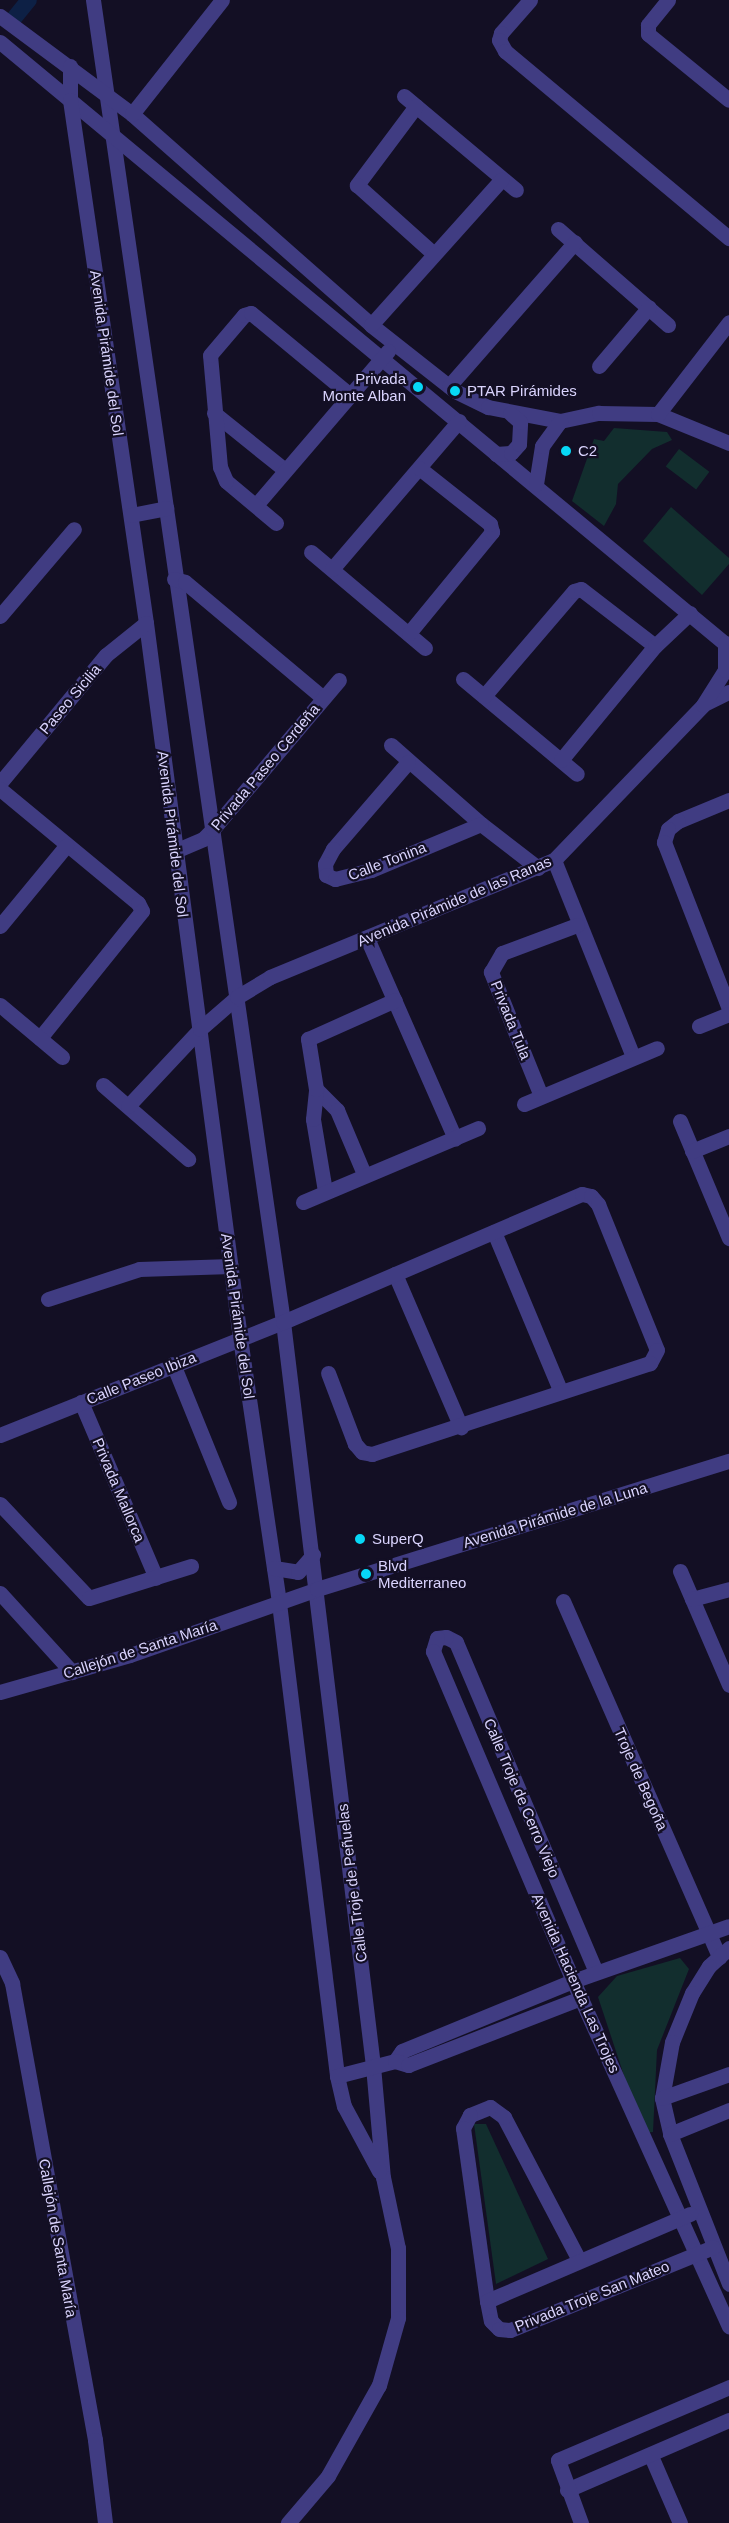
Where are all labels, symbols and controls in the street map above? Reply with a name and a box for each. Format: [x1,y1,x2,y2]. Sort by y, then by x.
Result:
street label: Avenida Pirámide del Sol [86,269,128,437]
place label: Privada Monte Alban [322,369,406,404]
marker: Privada Monte Alban [411,380,425,394]
place label: PTAR Pirámides [467,382,577,400]
marker: PTAR Pirámides [448,384,462,398]
place label: C2 [578,442,597,460]
marker: C2 [559,444,573,458]
street label: Paseo Sicilia [36,660,104,738]
street label: Privada Paseo Cerdeña [207,700,323,834]
street label: Avenida Pirámide del Sol [154,750,192,918]
street label: Calle Tonina [345,838,429,884]
street label: Avenida Pirámide de las Ranas [354,852,554,950]
street label: Privada Tula [487,978,535,1062]
street label: Avenida Pirámide del Sol [217,1232,259,1400]
street label: Calle Paseo Ibiza [84,1348,198,1408]
street label: Privada Mallorca [89,1435,149,1545]
street label: Avenida Pirámide de la Luna [461,1478,649,1552]
place label: SuperQ [372,1530,424,1548]
marker: SuperQ [353,1532,367,1546]
place label: Blvd Mediterraneo [378,1556,466,1591]
marker: Blvd Mediterraneo [359,1567,373,1581]
street label: Callejón de Santa María [61,1616,219,1682]
street label: Calle Troje de Cerro Viejo [480,1715,564,1881]
street label: Troje de Begoña [610,1725,672,1833]
street label: Calle Troje de Peñuelas [333,1803,371,1963]
street label: Avenida Hacienda Las Trojes [528,1890,624,2076]
street label: Callejón de Santa María [35,2157,81,2319]
street label: Privada Troje San Mateo [512,2257,672,2335]

